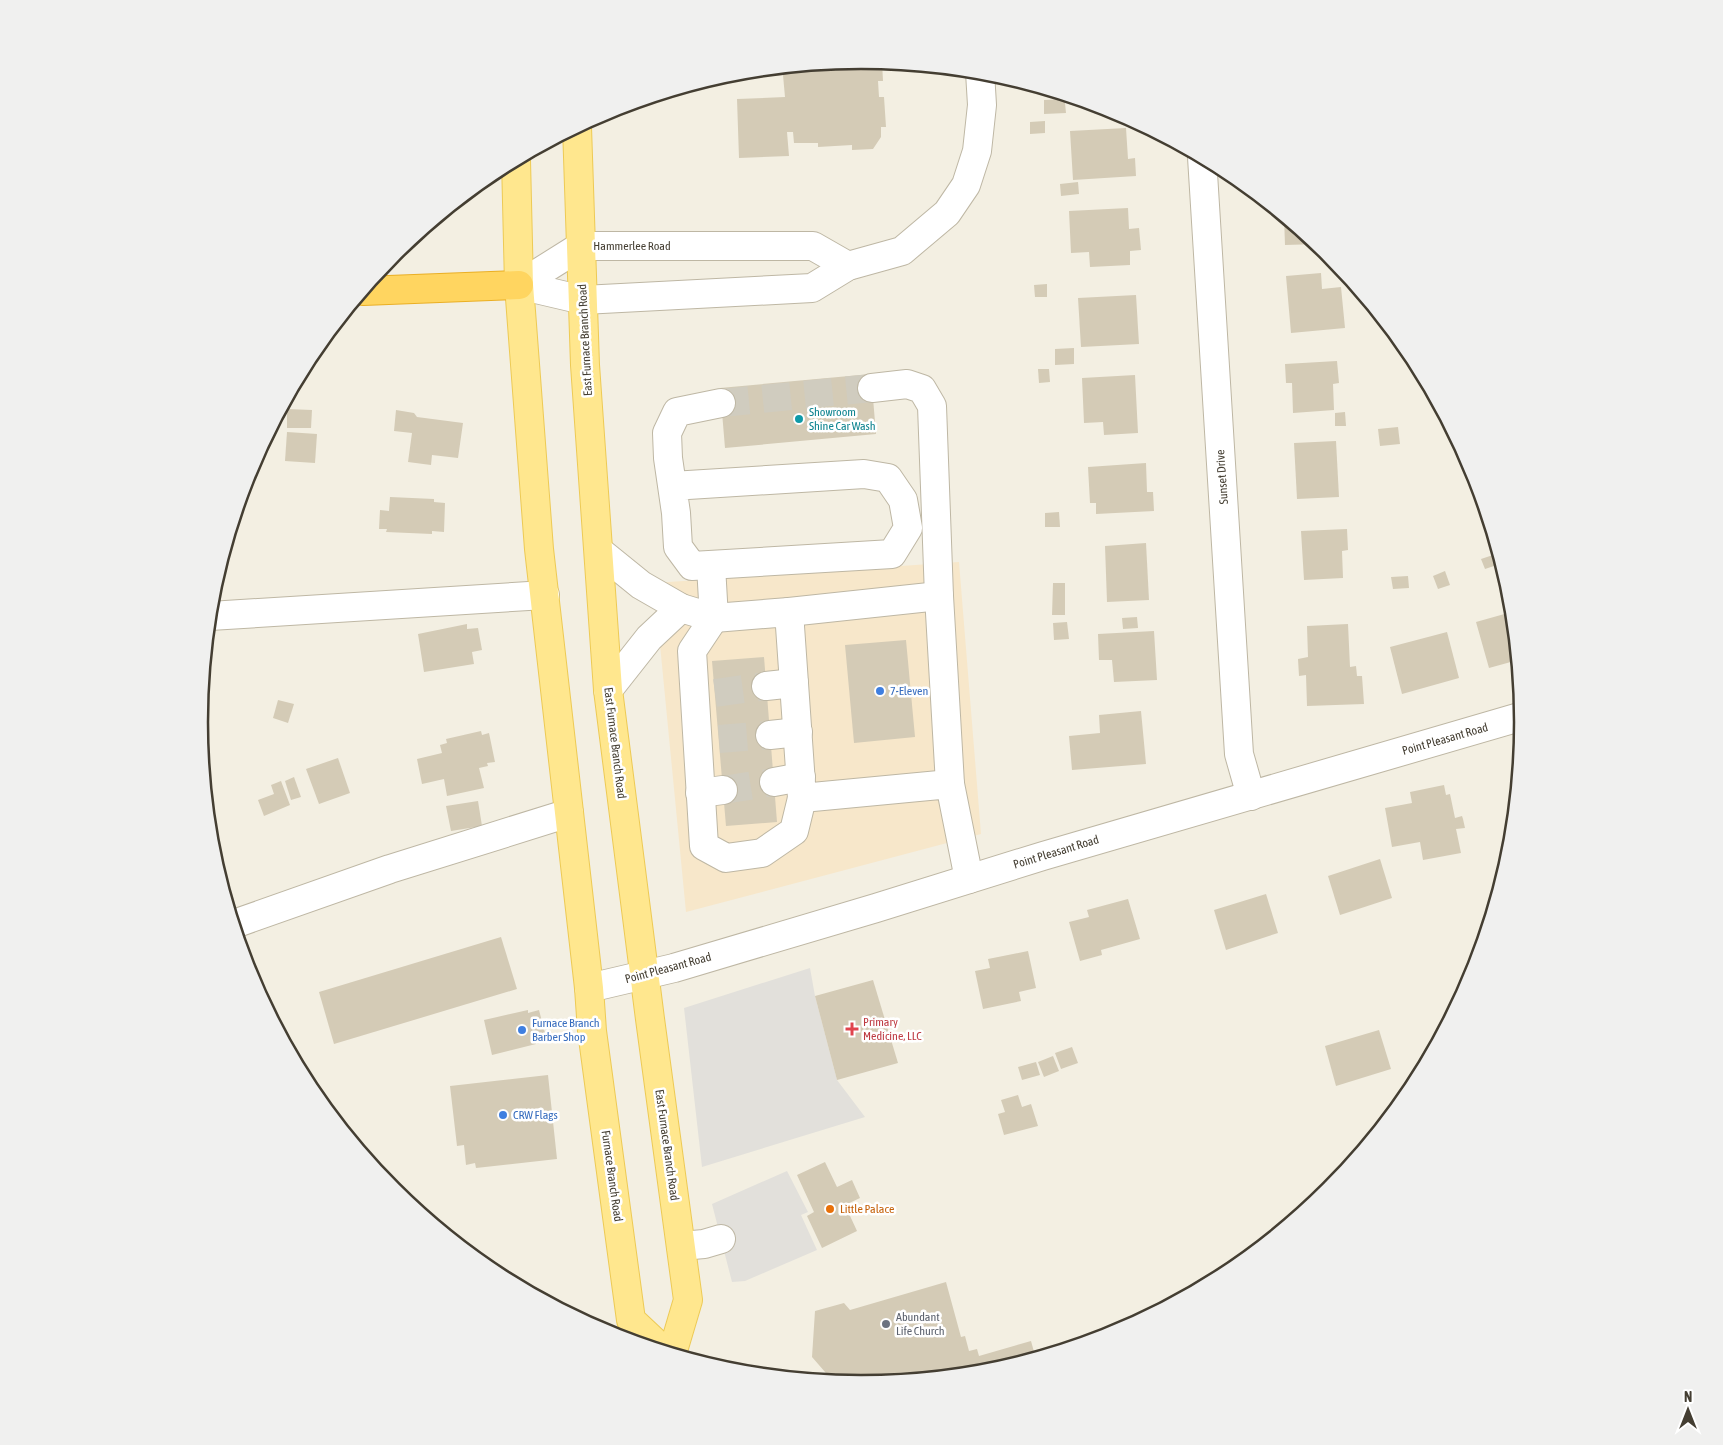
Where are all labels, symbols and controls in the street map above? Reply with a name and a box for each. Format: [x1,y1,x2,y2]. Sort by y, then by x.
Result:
street label: Hammerlee Road [593,239,671,253]
street label: East Furnace Branch Road [575,284,595,396]
place label: Showroom Shine Car Wash [809,405,876,433]
marker: Showroom Shine Car Wash [793,413,805,425]
street label: Sunset Drive [1213,449,1231,505]
place label: 7-Eleven [890,684,928,698]
marker: 7-Eleven [874,685,886,697]
street label: East Furnace Branch Road [601,686,629,800]
street label: Point Pleasant Road [1400,720,1490,758]
street label: Point Pleasant Road [1012,832,1100,872]
street label: Point Pleasant Road [623,950,713,986]
place label: Primary Medicine, LLC [863,1015,922,1043]
place label: Furnace Branch Barber Shop [532,1016,600,1044]
marker: Primary Medicine, LLC [845,1022,859,1036]
marker: Furnace Branch Barber Shop [516,1024,528,1036]
street label: East Furnace Branch Road [652,1088,682,1202]
place label: CRW Flags [513,1108,558,1122]
marker: CRW Flags [497,1109,509,1121]
street label: Furnace Branch Road [599,1129,625,1223]
place label: Little Palace [840,1202,894,1216]
marker: Little Palace [824,1203,836,1215]
place label: Abundant Life Church [896,1310,945,1338]
marker: Abundant Life Church [880,1318,892,1330]
north arrow [1663,1385,1713,1435]
text: N [1684,1389,1692,1405]

